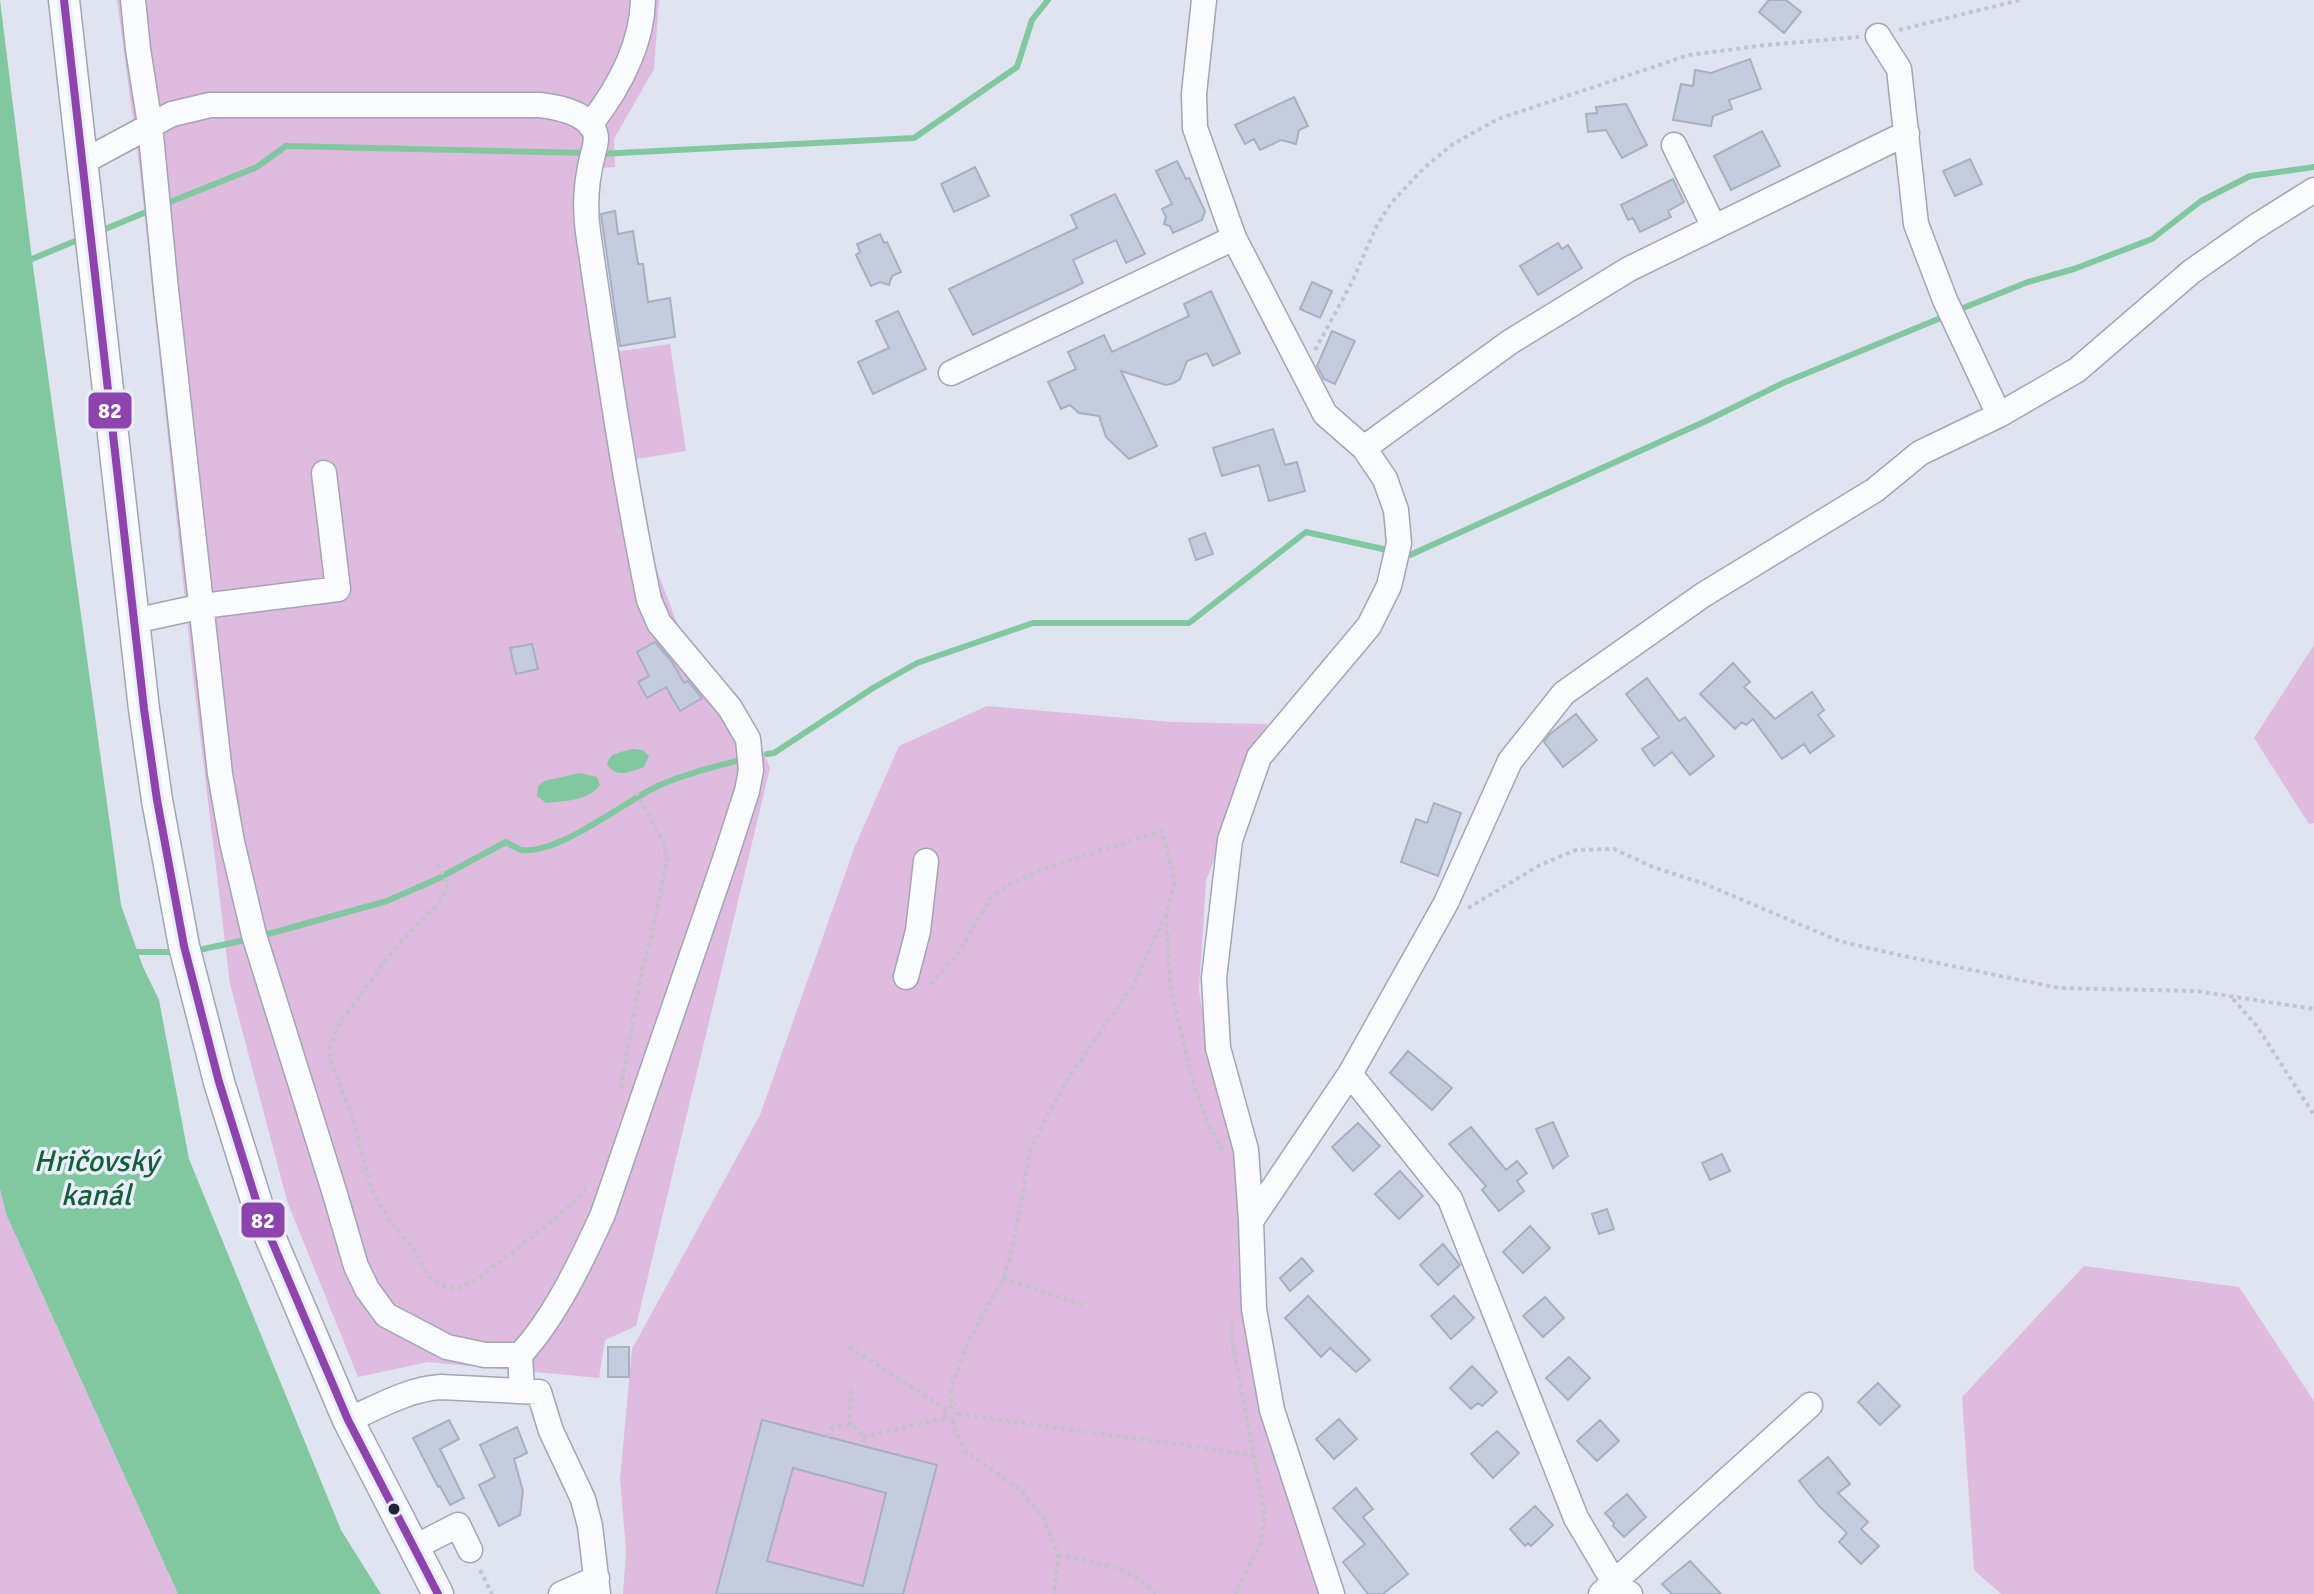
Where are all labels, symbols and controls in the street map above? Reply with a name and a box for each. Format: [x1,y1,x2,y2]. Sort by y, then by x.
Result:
line badge: 82 [87,391,133,430]
text: 82 [98,397,122,424]
water label: Hričovský kanál [33,1143,162,1214]
line badge: 82 [240,1201,286,1239]
text: 82 [251,1207,275,1234]
unlabelled marker [386,1501,402,1517]

